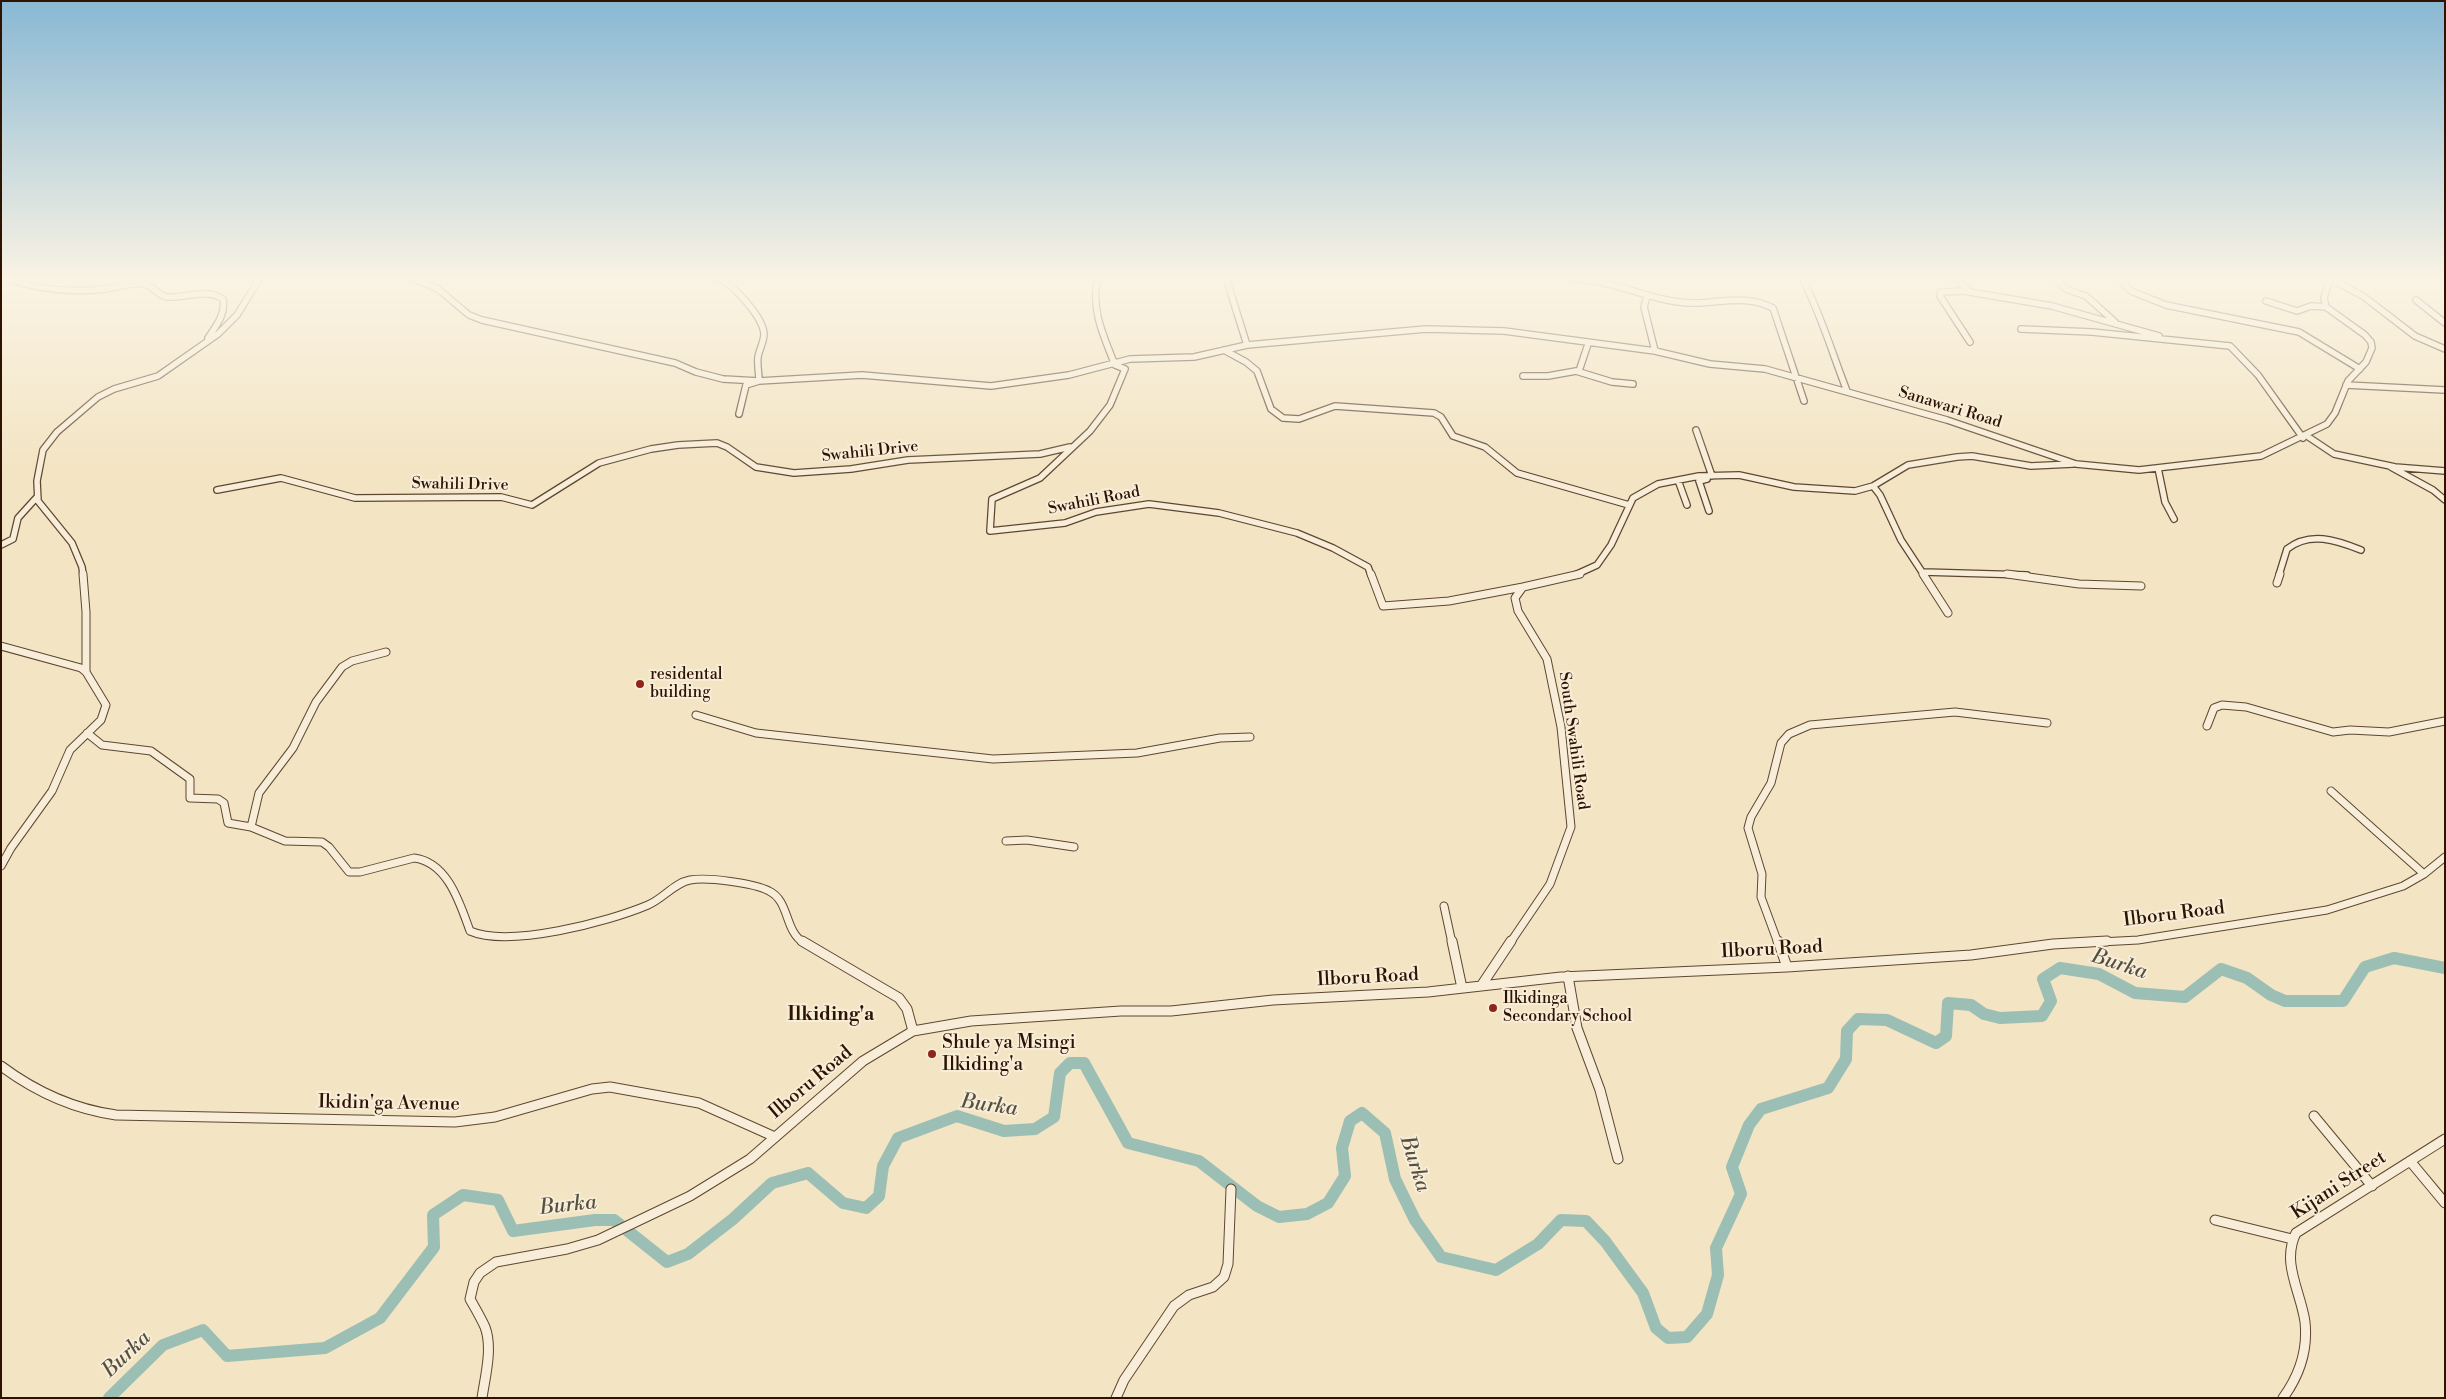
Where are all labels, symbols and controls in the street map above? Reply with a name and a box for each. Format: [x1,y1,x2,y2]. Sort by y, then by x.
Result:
street label: Sanawari Road [1896,383,2004,433]
street label: Swahili Drive [821,437,919,467]
street label: Swahili Drive [411,475,509,495]
street label: Swahili Road [1046,483,1142,519]
place label: residental building [650,665,723,703]
street label: South Swahili Road [1554,671,1592,811]
marker: residental building [634,678,646,690]
street label: Ilboru Road [2122,897,2226,933]
street label: Ilboru Road [1721,936,1823,964]
water label: Burka [2088,944,2150,986]
street label: Ilboru Road [1317,964,1419,992]
place label: Ilkidinga Secondary School [1503,989,1632,1027]
marker: Ilkidinga Secondary School [1487,1002,1499,1014]
district label: Ilkiding'a [788,1004,874,1026]
place label: Shule ya Msingi Ilkiding'a [942,1032,1076,1076]
street label: Ilboru Road [765,1042,857,1124]
marker: Shule ya Msingi Ilkiding'a [926,1048,938,1060]
water label: Burka [959,1090,1019,1122]
street label: Ikidin'ga Avenue [318,1091,460,1117]
water label: Burka [1393,1133,1435,1195]
street label: Kijani Street [2287,1147,2391,1225]
water label: Burka [538,1190,598,1222]
water label: Burka [97,1326,157,1384]

